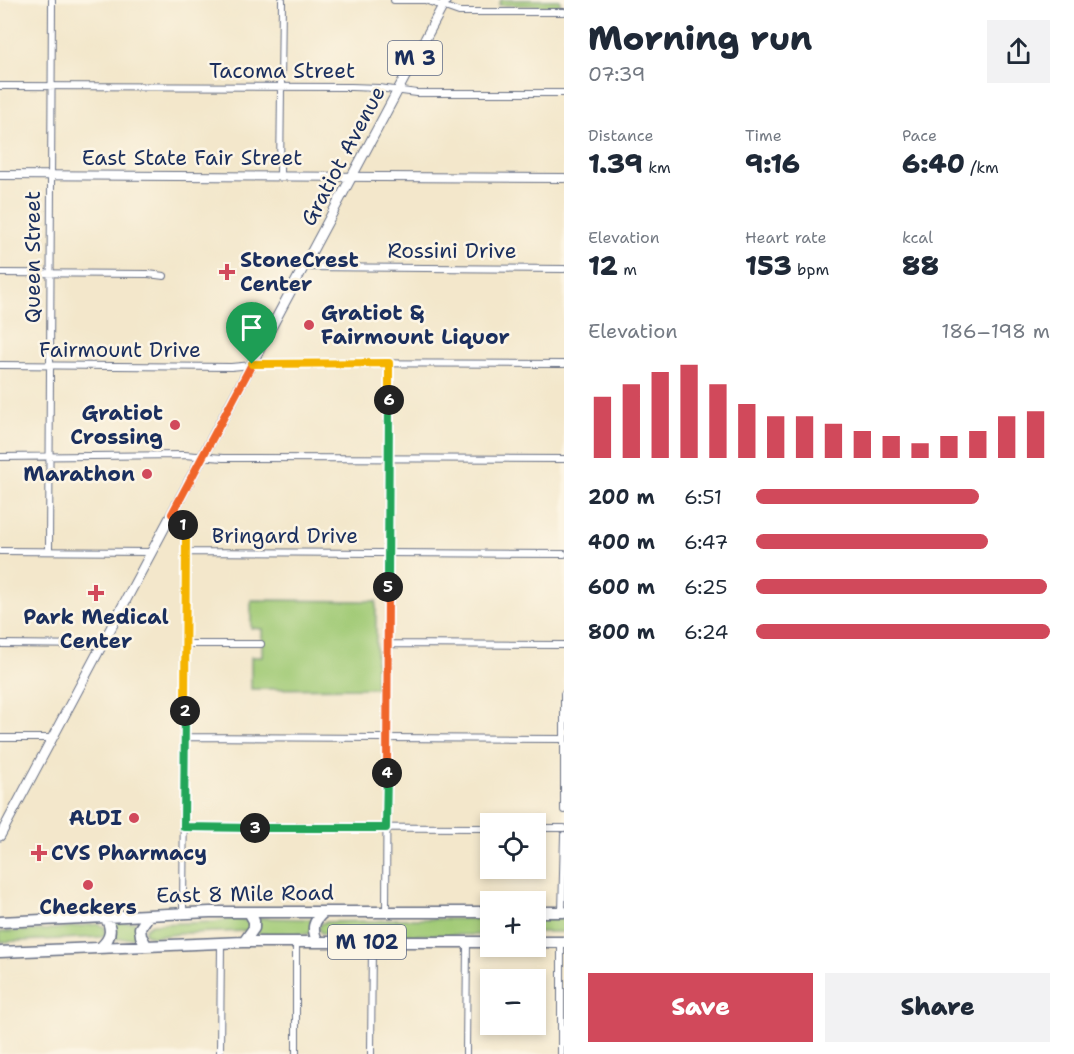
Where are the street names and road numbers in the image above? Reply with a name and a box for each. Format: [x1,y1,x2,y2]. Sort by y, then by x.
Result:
road number: M 3 [388,41,442,75]
street label: Tacoma Street [209,57,355,85]
street label: Gratiot Avenue [294,81,392,231]
street label: East State Fair Street [82,144,302,172]
street label: Queen Street [19,191,47,323]
street label: Rossini Drive [387,237,517,265]
street label: Fairmount Drive [39,336,201,364]
street label: Bringard Drive [212,522,358,550]
street label: East 8 Mile Road [156,878,334,910]
road number: M 102 [328,925,406,959]

